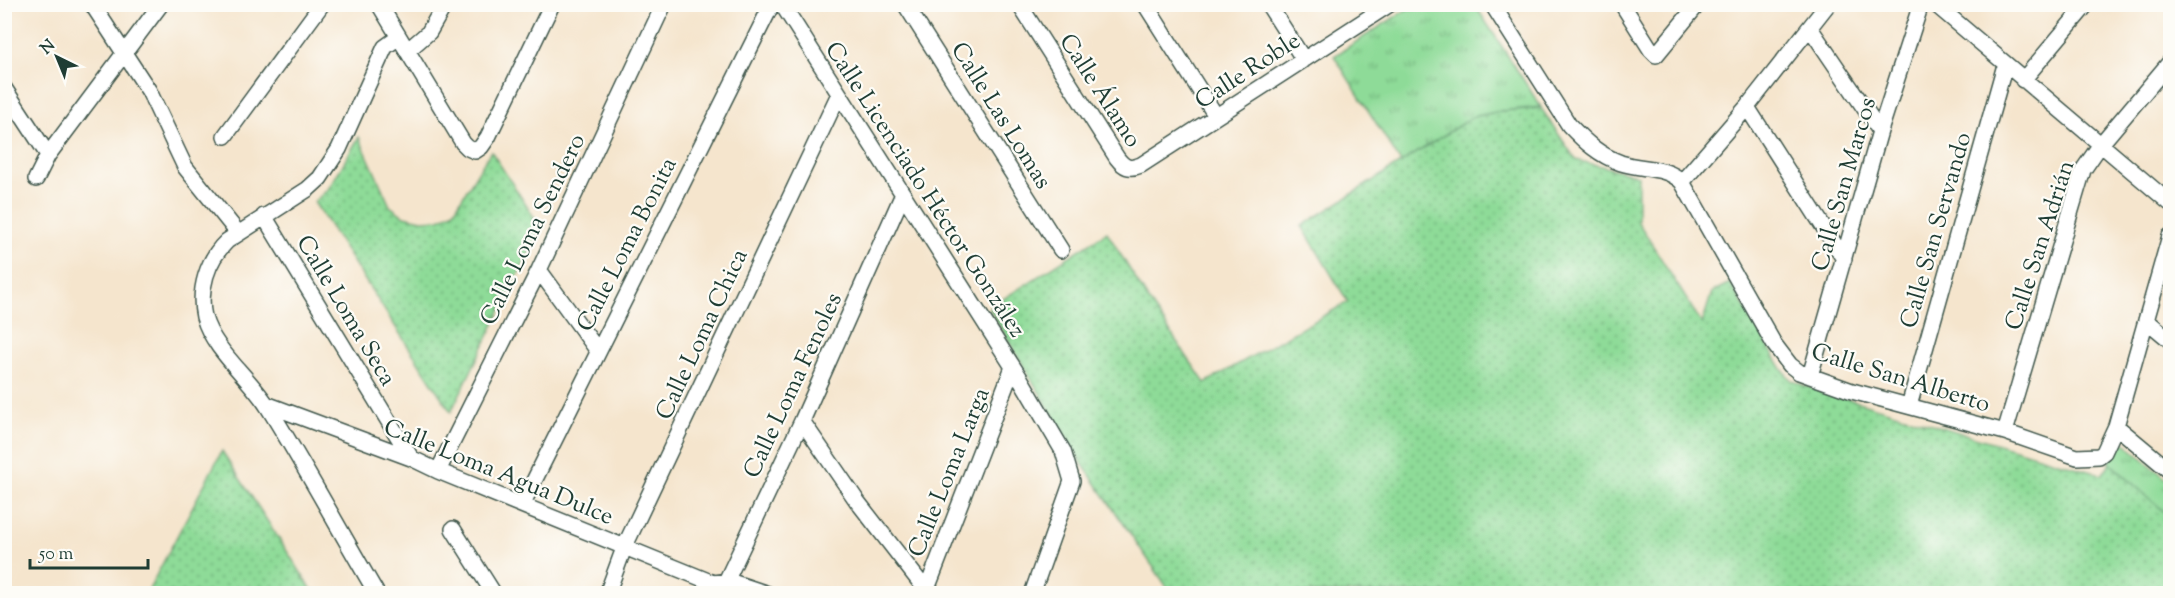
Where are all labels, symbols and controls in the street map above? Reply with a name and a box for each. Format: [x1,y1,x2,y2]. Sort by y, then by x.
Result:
street label: Calle Roble [1189,25,1307,119]
north arrow [27,27,87,87]
street label: Calle Álamo [1050,28,1149,155]
text: N [36,35,61,61]
street label: Calle Licenciado Héctor González [816,35,1033,345]
street label: Calle Las Lomas [941,36,1059,196]
street label: Calle San Marcos [1804,94,1886,275]
street label: Calle Loma Sendero [473,128,595,331]
street label: Calle San Servando [1893,128,1981,333]
street label: Calle Loma Bonita [569,152,686,338]
street label: Calle San Adrián [1997,156,2084,335]
street label: Calle Loma Seca [287,229,404,393]
street label: Calle Loma Chica [648,244,757,426]
street label: Calle Loma Fenoles [736,287,852,484]
street label: Calle San Alberto [1807,336,1994,422]
street label: Calle Loma Larga [900,383,999,563]
street label: Calle Loma Agua Dulce [378,411,618,535]
scale bar [30,532,148,570]
text: 50 m [38,542,74,568]

